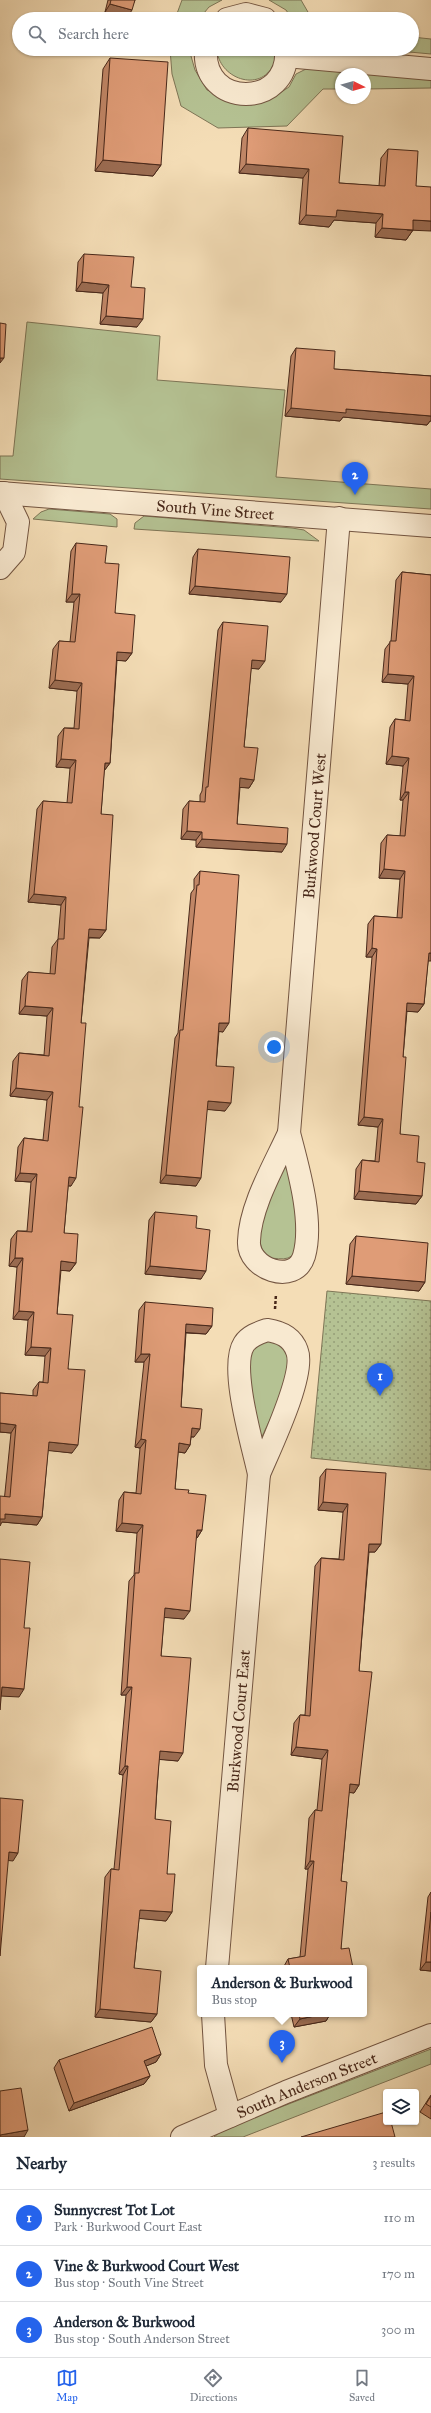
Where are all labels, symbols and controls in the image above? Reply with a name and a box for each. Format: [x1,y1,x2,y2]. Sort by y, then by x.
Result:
search box [12,12,419,56]
icon: search [26,23,48,45]
text: Search here [58,25,129,43]
north arrow [335,68,371,104]
pin: 2 [342,462,368,495]
street label: South Vine Street [156,496,275,523]
street label: Burkwood Court West [299,752,329,900]
your location [264,1037,284,1057]
pin: 1 [367,1363,393,1396]
street label: Burkwood Court East [222,1648,254,1793]
popup [197,1965,367,2017]
text: Anderson & Burkwood [211,1974,353,1992]
text: Bus stop [211,1992,257,2008]
pin: 3 [269,2030,295,2063]
street label: South Anderson Street [233,2048,380,2122]
map controls [383,2089,419,2125]
button: layers [383,2089,419,2125]
text: Nearby [16,2153,67,2174]
text: 3 results [372,2155,415,2171]
text: Sunnycrest Tot Lot [54,2201,175,2219]
text: 1 [26,2210,32,2226]
text: 110 m [383,2210,415,2226]
text: Park · Burkwood Court East [54,2219,202,2235]
text: Vine & Burkwood Court West [54,2257,239,2275]
text: 2 [26,2266,32,2282]
text: 170 m [382,2266,415,2282]
text: Bus stop · South Vine Street [54,2275,204,2291]
text: Anderson & Burkwood [54,2313,195,2331]
text: 3 [26,2322,32,2338]
text: 300 m [381,2322,415,2338]
text: Bus stop · South Anderson Street [54,2331,230,2347]
tab: Map [56,2367,78,2404]
tab: Directions [190,2367,237,2404]
tab: Saved [349,2367,375,2404]

